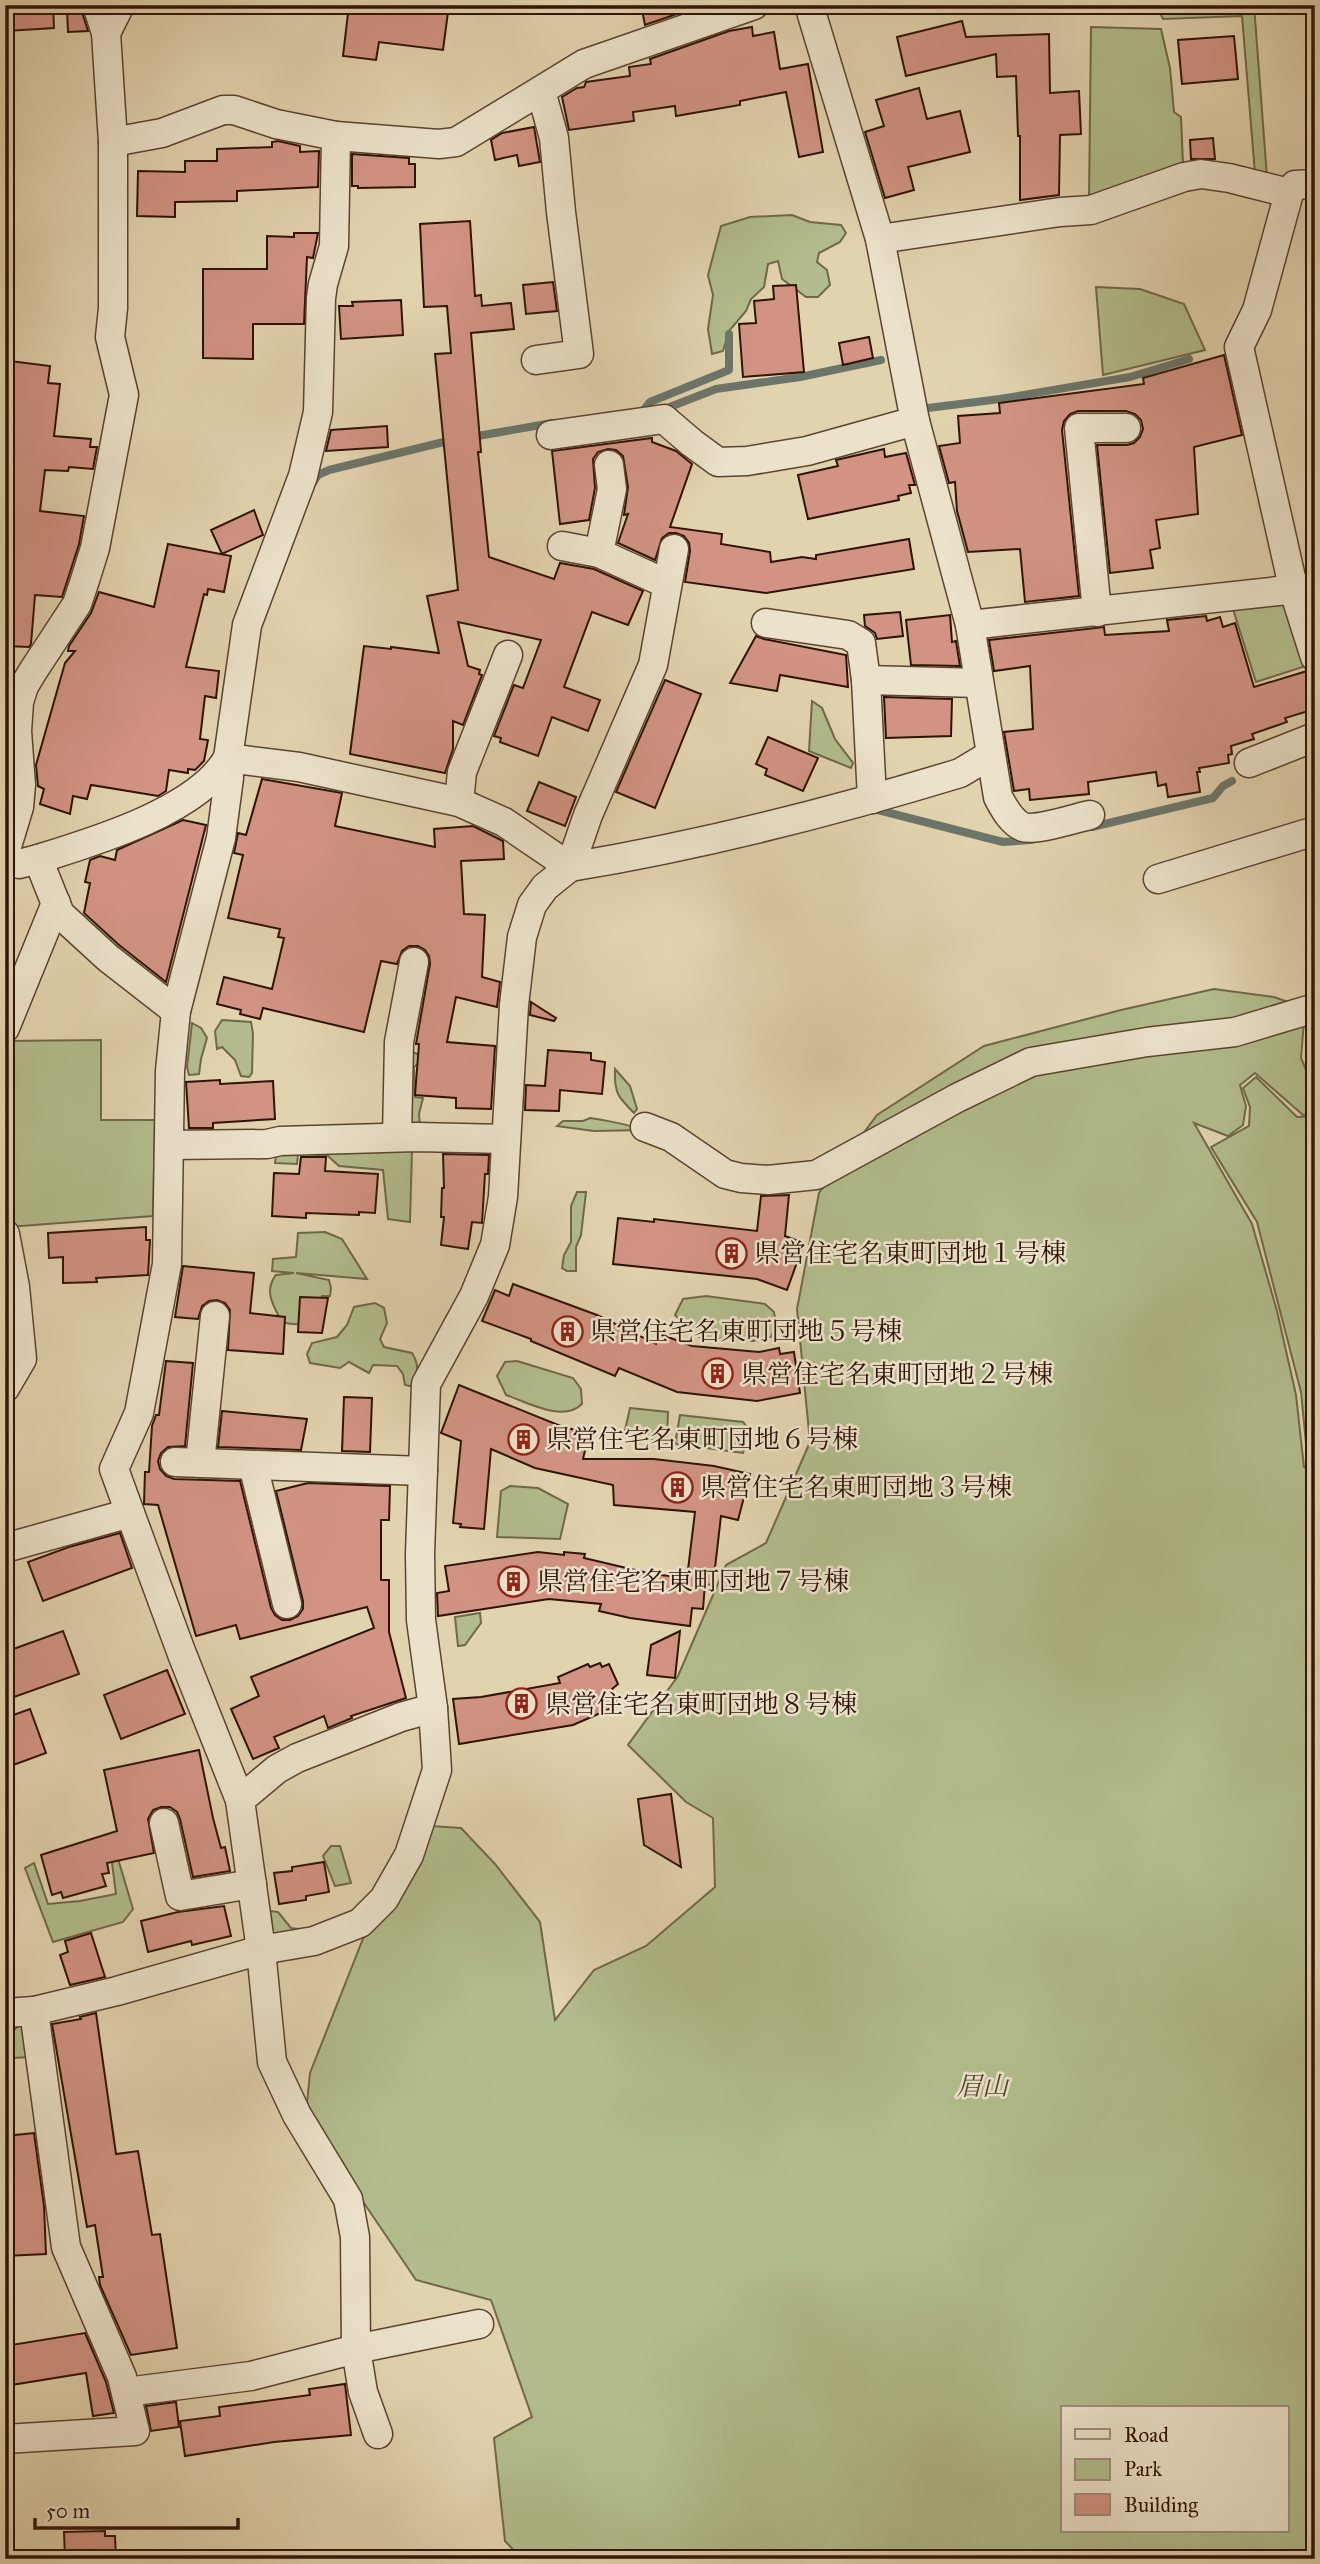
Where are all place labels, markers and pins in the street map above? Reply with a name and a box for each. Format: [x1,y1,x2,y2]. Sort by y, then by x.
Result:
building icon: 県営住宅名東町団地１号棟 [714,1236,748,1270]
place label: 県営住宅名東町団地１号棟 [754,1237,1066,1269]
building icon: 県営住宅名東町団地５号棟 [550,1314,584,1348]
place label: 県営住宅名東町団地５号棟 [590,1315,902,1347]
building icon: 県営住宅名東町団地２号棟 [701,1357,735,1391]
place label: 県営住宅名東町団地２号棟 [741,1358,1053,1390]
building icon: 県営住宅名東町団地６号棟 [506,1422,540,1456]
place label: 県営住宅名東町団地６号棟 [546,1423,858,1455]
building icon: 県営住宅名東町団地３号棟 [660,1470,694,1504]
place label: 県営住宅名東町団地３号棟 [700,1471,1012,1503]
building icon: 県営住宅名東町団地７号棟 [497,1564,531,1598]
place label: 県営住宅名東町団地７号棟 [537,1565,849,1597]
building icon: 県営住宅名東町団地８号棟 [505,1687,539,1721]
place label: 県営住宅名東町団地８号棟 [545,1688,857,1720]

